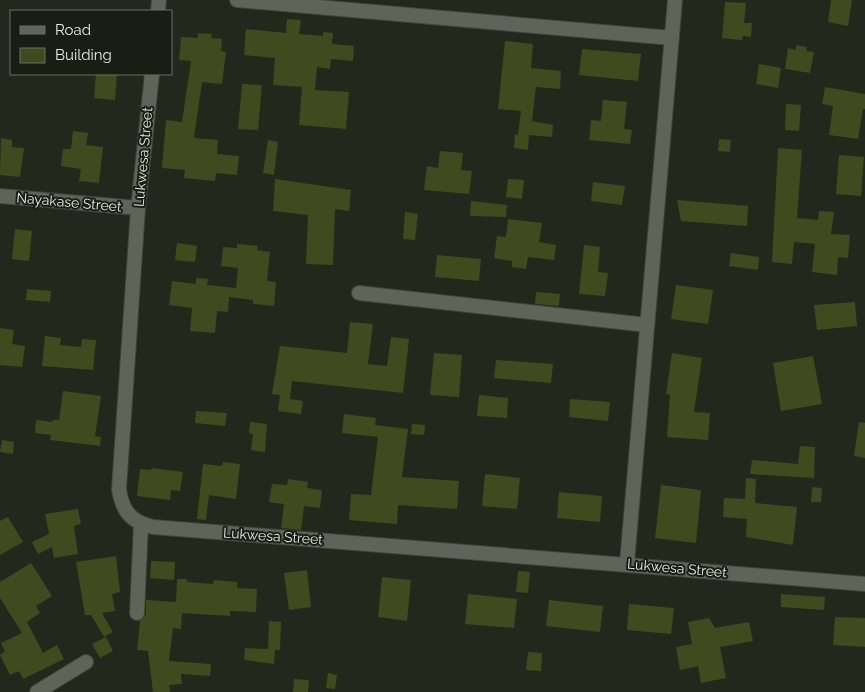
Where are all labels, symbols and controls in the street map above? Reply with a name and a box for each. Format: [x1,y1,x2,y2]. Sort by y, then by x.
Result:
legend [10,10,172,75]
text: Road [55,21,91,39]
text: Building [55,46,112,64]
street label: Lukwesa Street [131,106,155,208]
street label: Nayakase Street [16,189,123,215]
street label: Lukwesa Street [223,525,324,547]
street label: Lukwesa Street [626,556,728,580]

